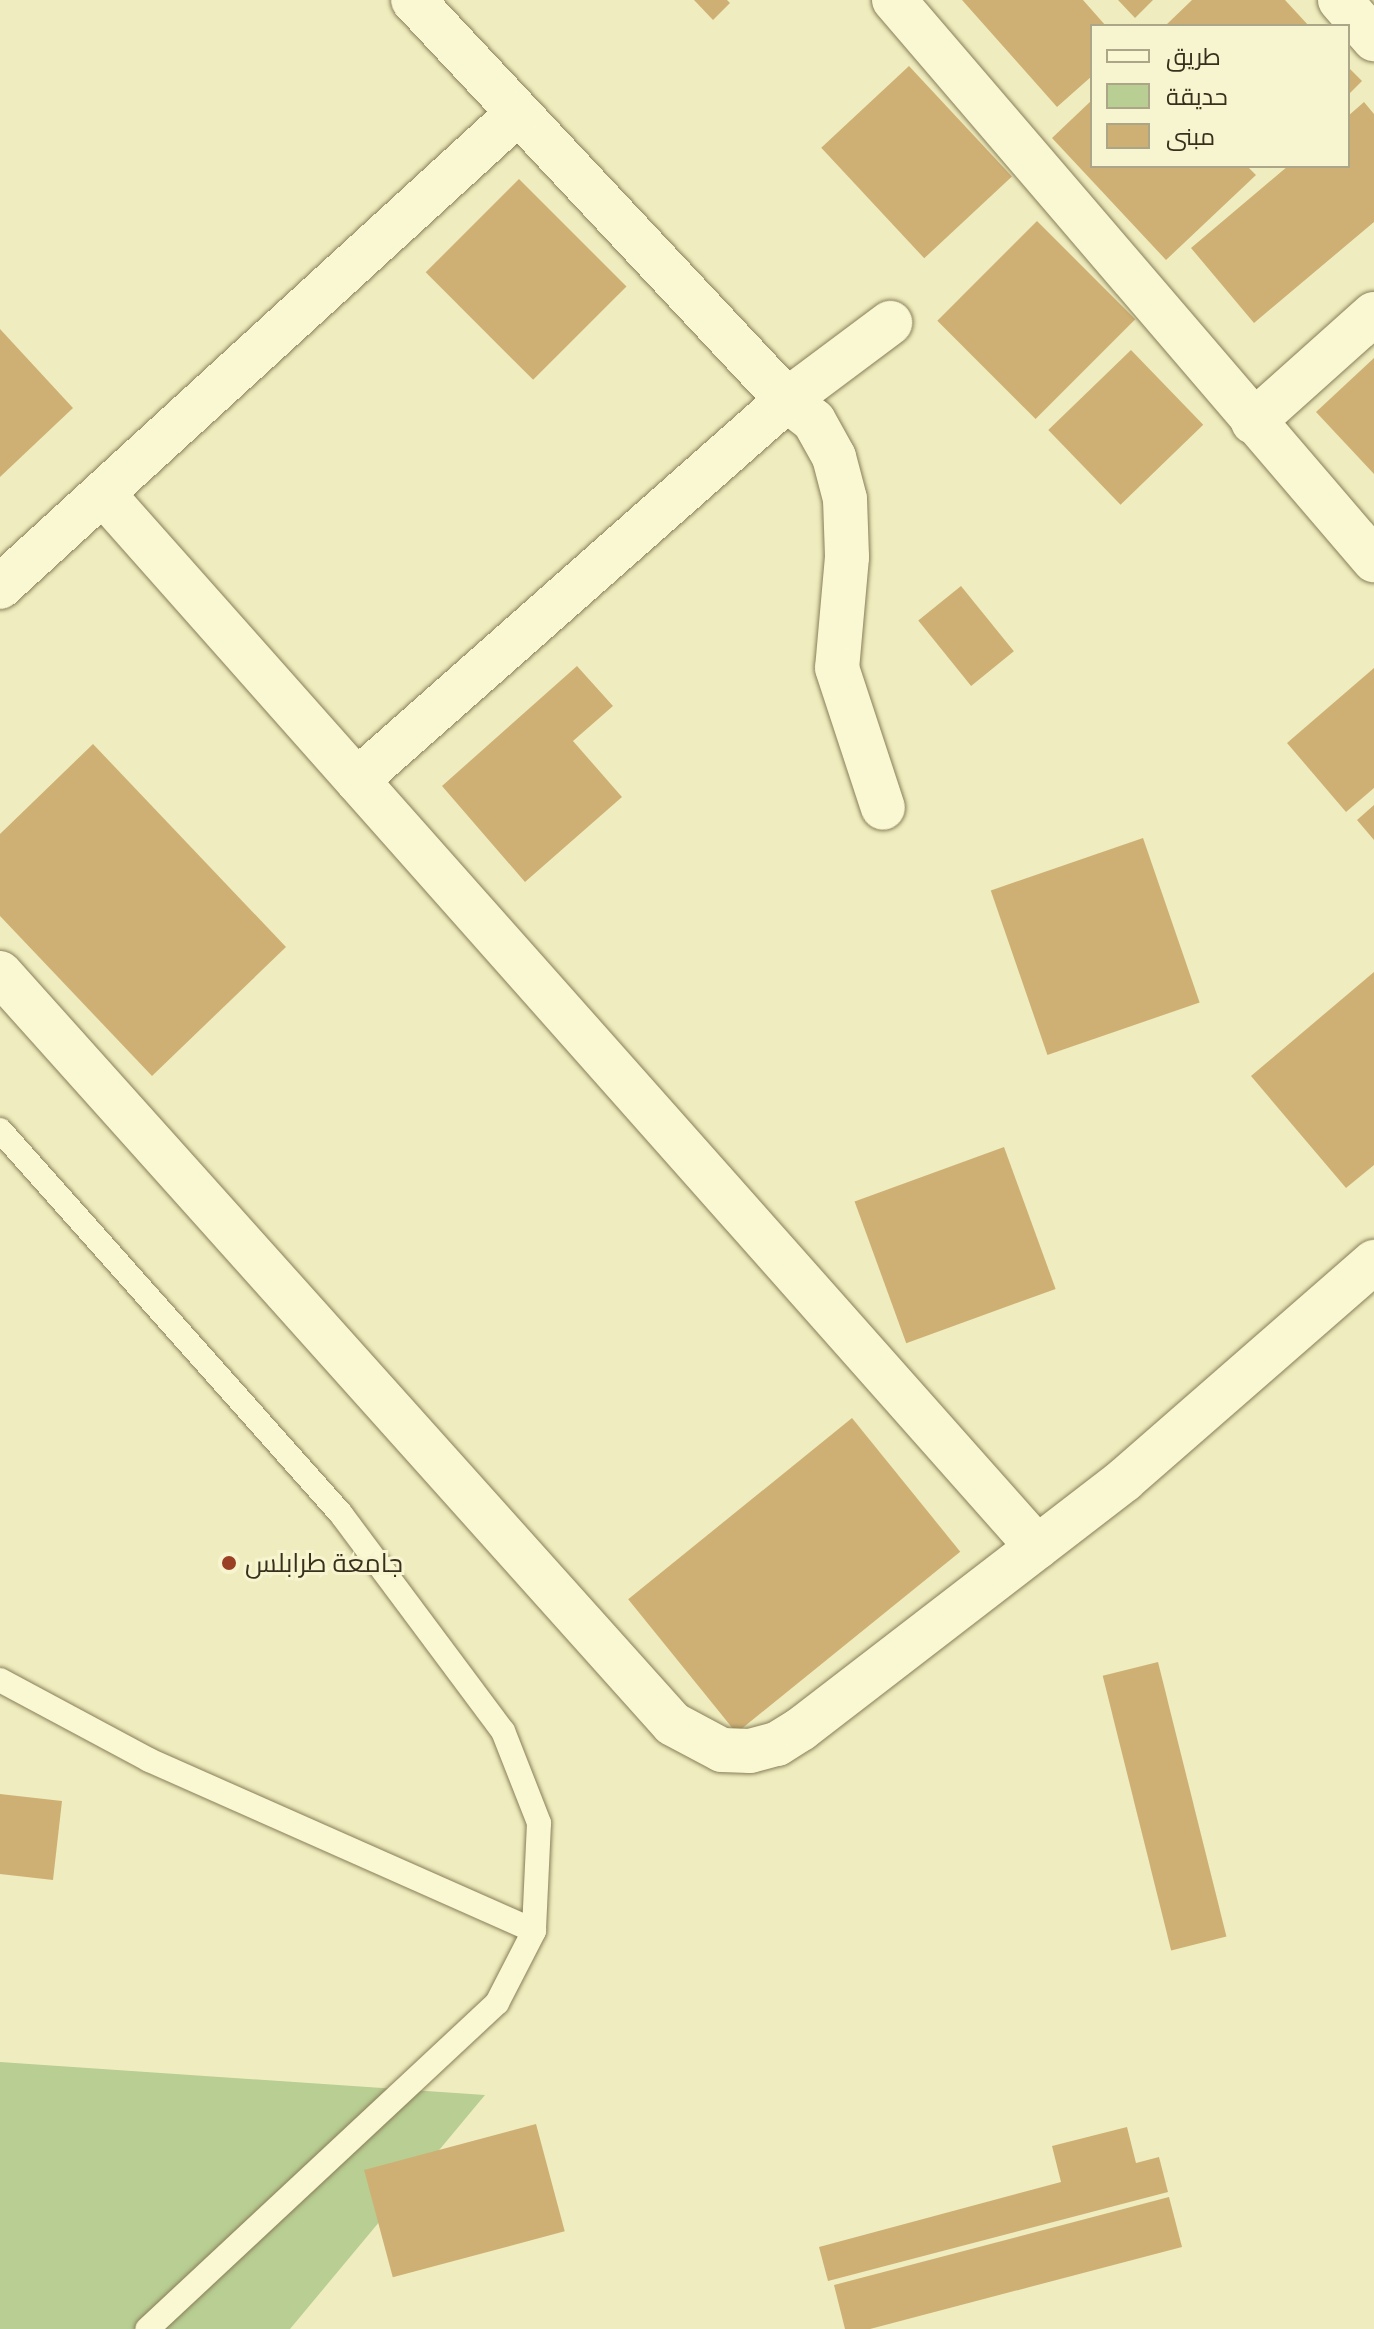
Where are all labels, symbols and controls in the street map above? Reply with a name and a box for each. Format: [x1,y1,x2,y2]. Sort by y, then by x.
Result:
legend [1090,24,1350,168]
text: طريق [1166,40,1221,72]
text: حديقة [1166,80,1228,112]
text: مبنى [1166,120,1215,152]
place label: جامعة طرابلس [245,1547,403,1579]
marker: جامعة طرابلس [220,1554,238,1572]

